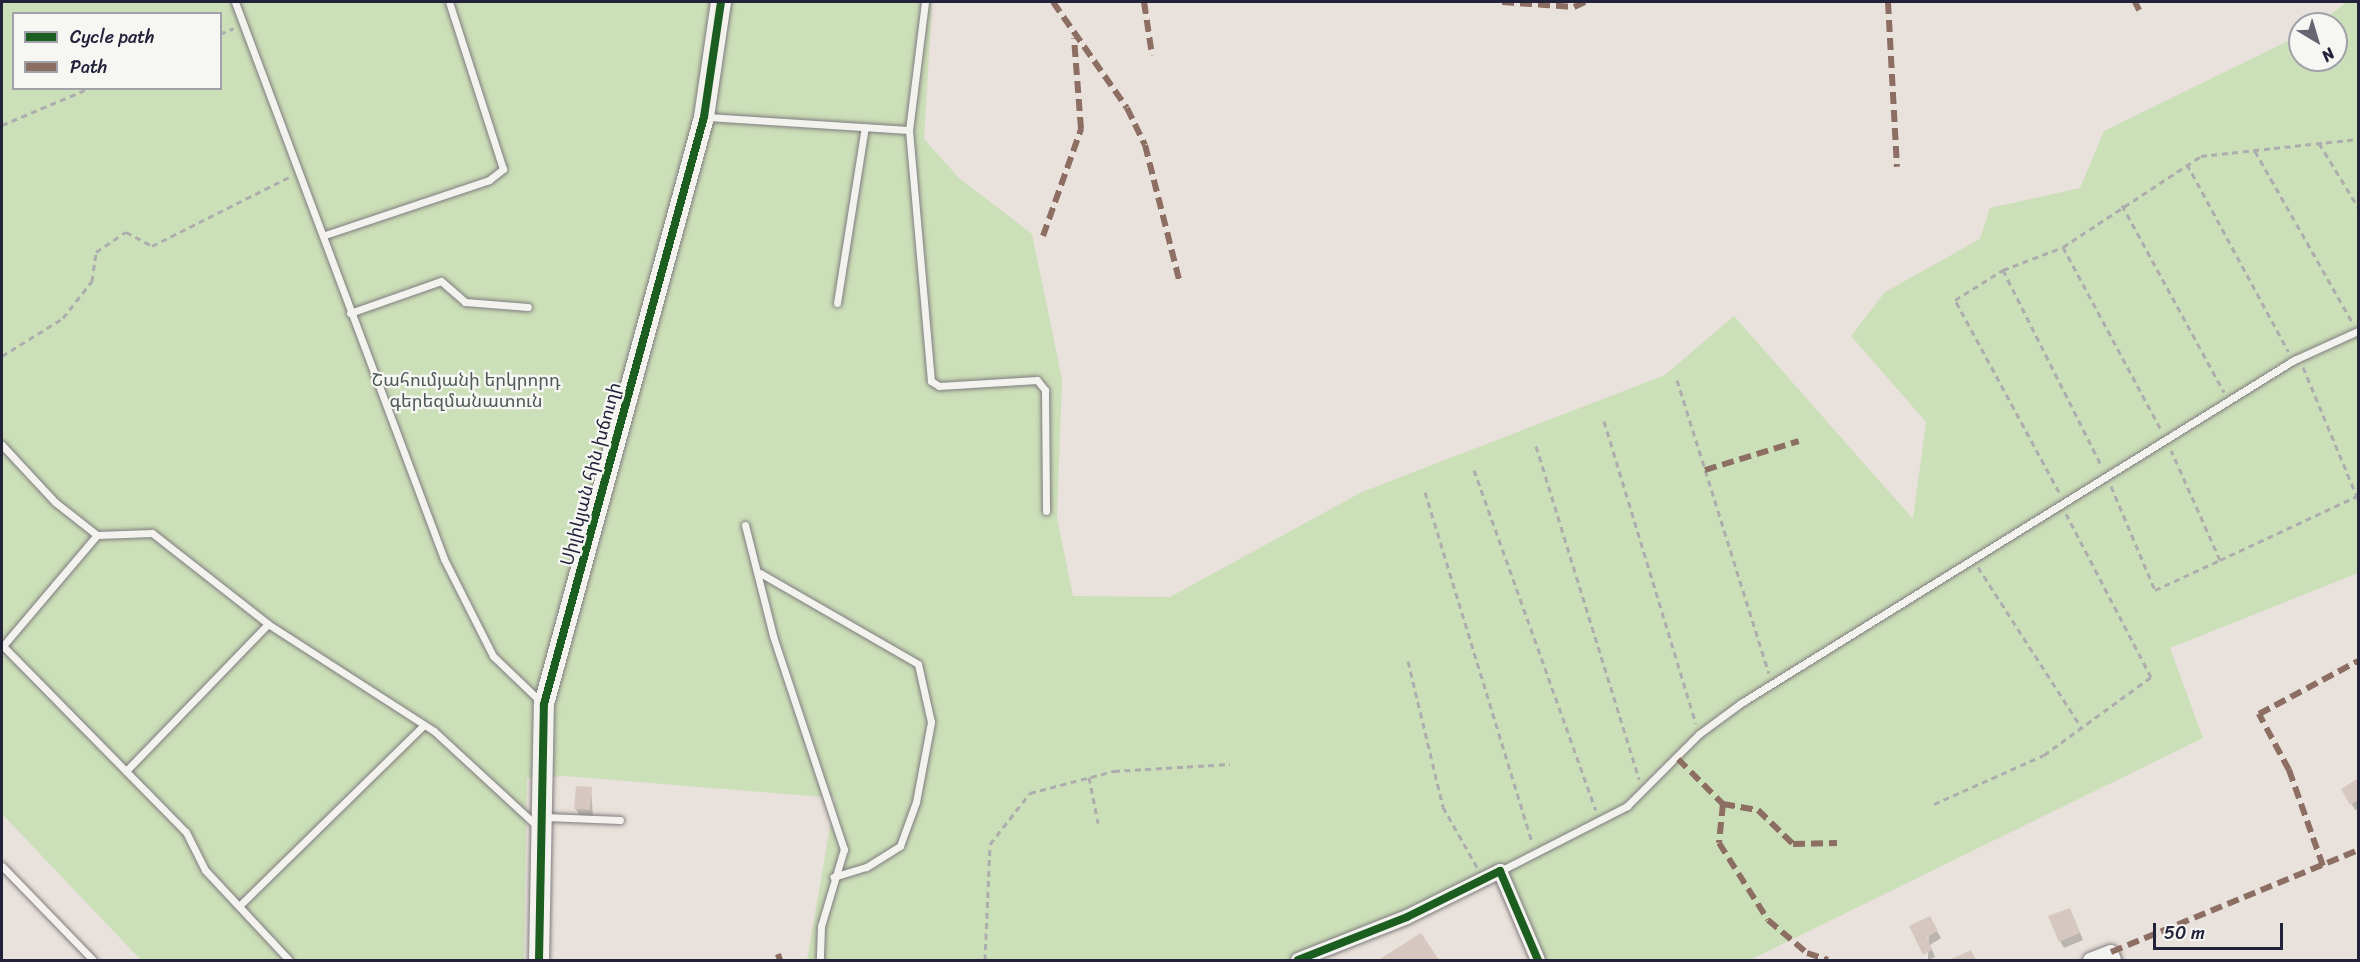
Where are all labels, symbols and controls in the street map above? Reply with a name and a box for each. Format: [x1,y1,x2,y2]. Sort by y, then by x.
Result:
legend [12,12,222,90]
north arrow [2288,12,2348,72]
text: Cycle path [70,21,154,53]
text: N [2315,40,2341,70]
text: Path [70,51,107,83]
park label: Շահումյանի երկրորդ գերեզմանատուն [371,370,561,412]
street label: Սիլիկյան հին խճուղի [556,380,626,568]
scale bar [2156,911,2286,949]
text: 50 m [2164,917,2205,949]

